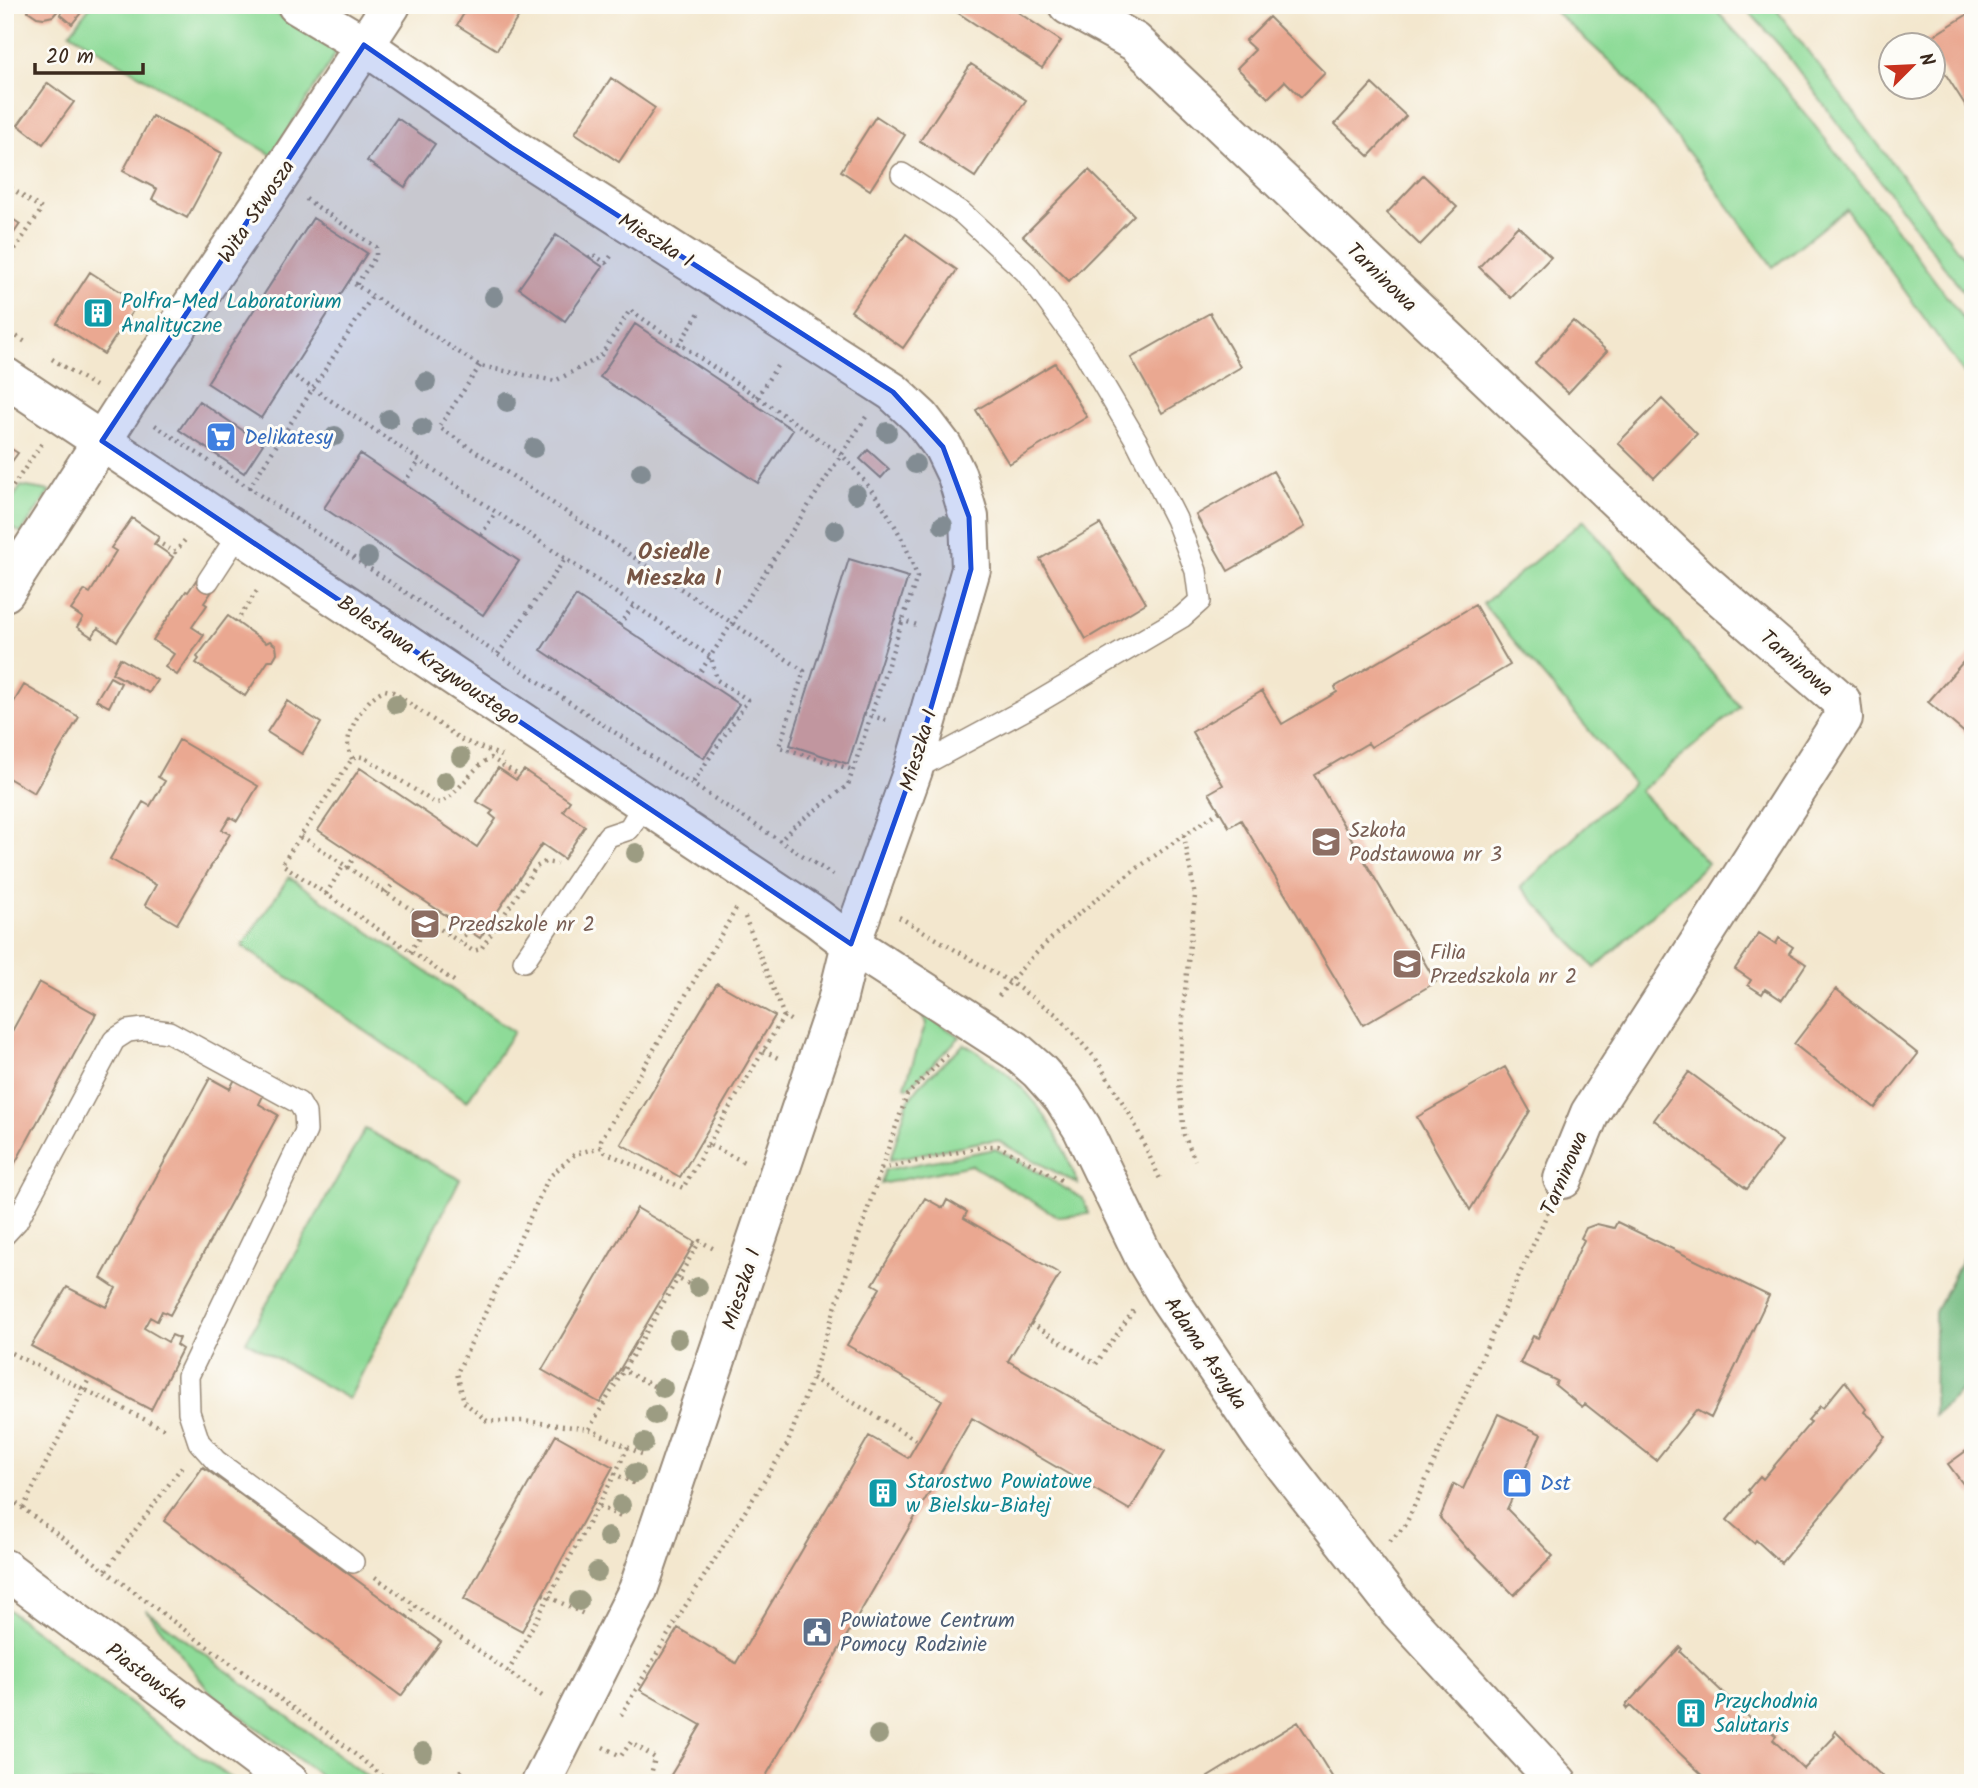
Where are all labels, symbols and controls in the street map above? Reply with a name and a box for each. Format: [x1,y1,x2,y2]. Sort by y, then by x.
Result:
scale bar [35,32,144,76]
north arrow [1876,32,1946,102]
text: 20 m [46,41,94,74]
text: N [1910,48,1942,71]
street label: Wita Stwosza [210,153,304,270]
street label: Mieszka I [611,205,700,277]
street label: Tarninowa [1338,235,1424,321]
place label: Polfra-Med Laboratorium Analityczne [121,286,341,343]
building icon: Polfra-Med Laboratorium Analityczne [81,296,115,330]
supermarket icon: Delikatesy [204,420,238,454]
place label: Delikatesy [244,422,333,455]
district label: Osiedle Mieszka I [626,535,722,597]
street label: Bolesława Krzywoustego [330,588,526,735]
street label: Tarninowa [1752,623,1840,706]
street label: Mieszka I [891,706,947,795]
place label: Szkoła Podstawowa nr 3 [1349,815,1502,872]
school or university icon: Szkoła Podstawowa nr 3 [1309,825,1343,859]
school or university icon: Przedszkole nr 2 [408,907,442,941]
place label: Przedszkole nr 2 [448,909,595,942]
place label: Filia Przedszkola nr 2 [1430,937,1577,994]
school or university icon: Filia Przedszkola nr 2 [1390,947,1424,981]
street label: Tarninowa [1533,1126,1598,1221]
street label: Mieszka I [714,1244,771,1334]
street label: Adama Asnyka [1155,1290,1255,1417]
place label: Starostwo Powiatowe w Bielsku-Białej [906,1466,1092,1523]
shop icon: Dst [1500,1466,1534,1500]
place label: Dst [1540,1468,1571,1501]
building icon: Starostwo Powiatowe w Bielsku-Białej [866,1476,900,1510]
place label: Powiatowe Centrum Pomocy Rodzinie [840,1605,1015,1662]
public building icon: Powiatowe Centrum Pomocy Rodzinie [800,1615,834,1649]
street label: Piastowska [98,1635,194,1719]
place label: Przychodnia Salutaris [1714,1686,1818,1743]
building icon: Przychodnia Salutaris [1674,1696,1708,1730]

